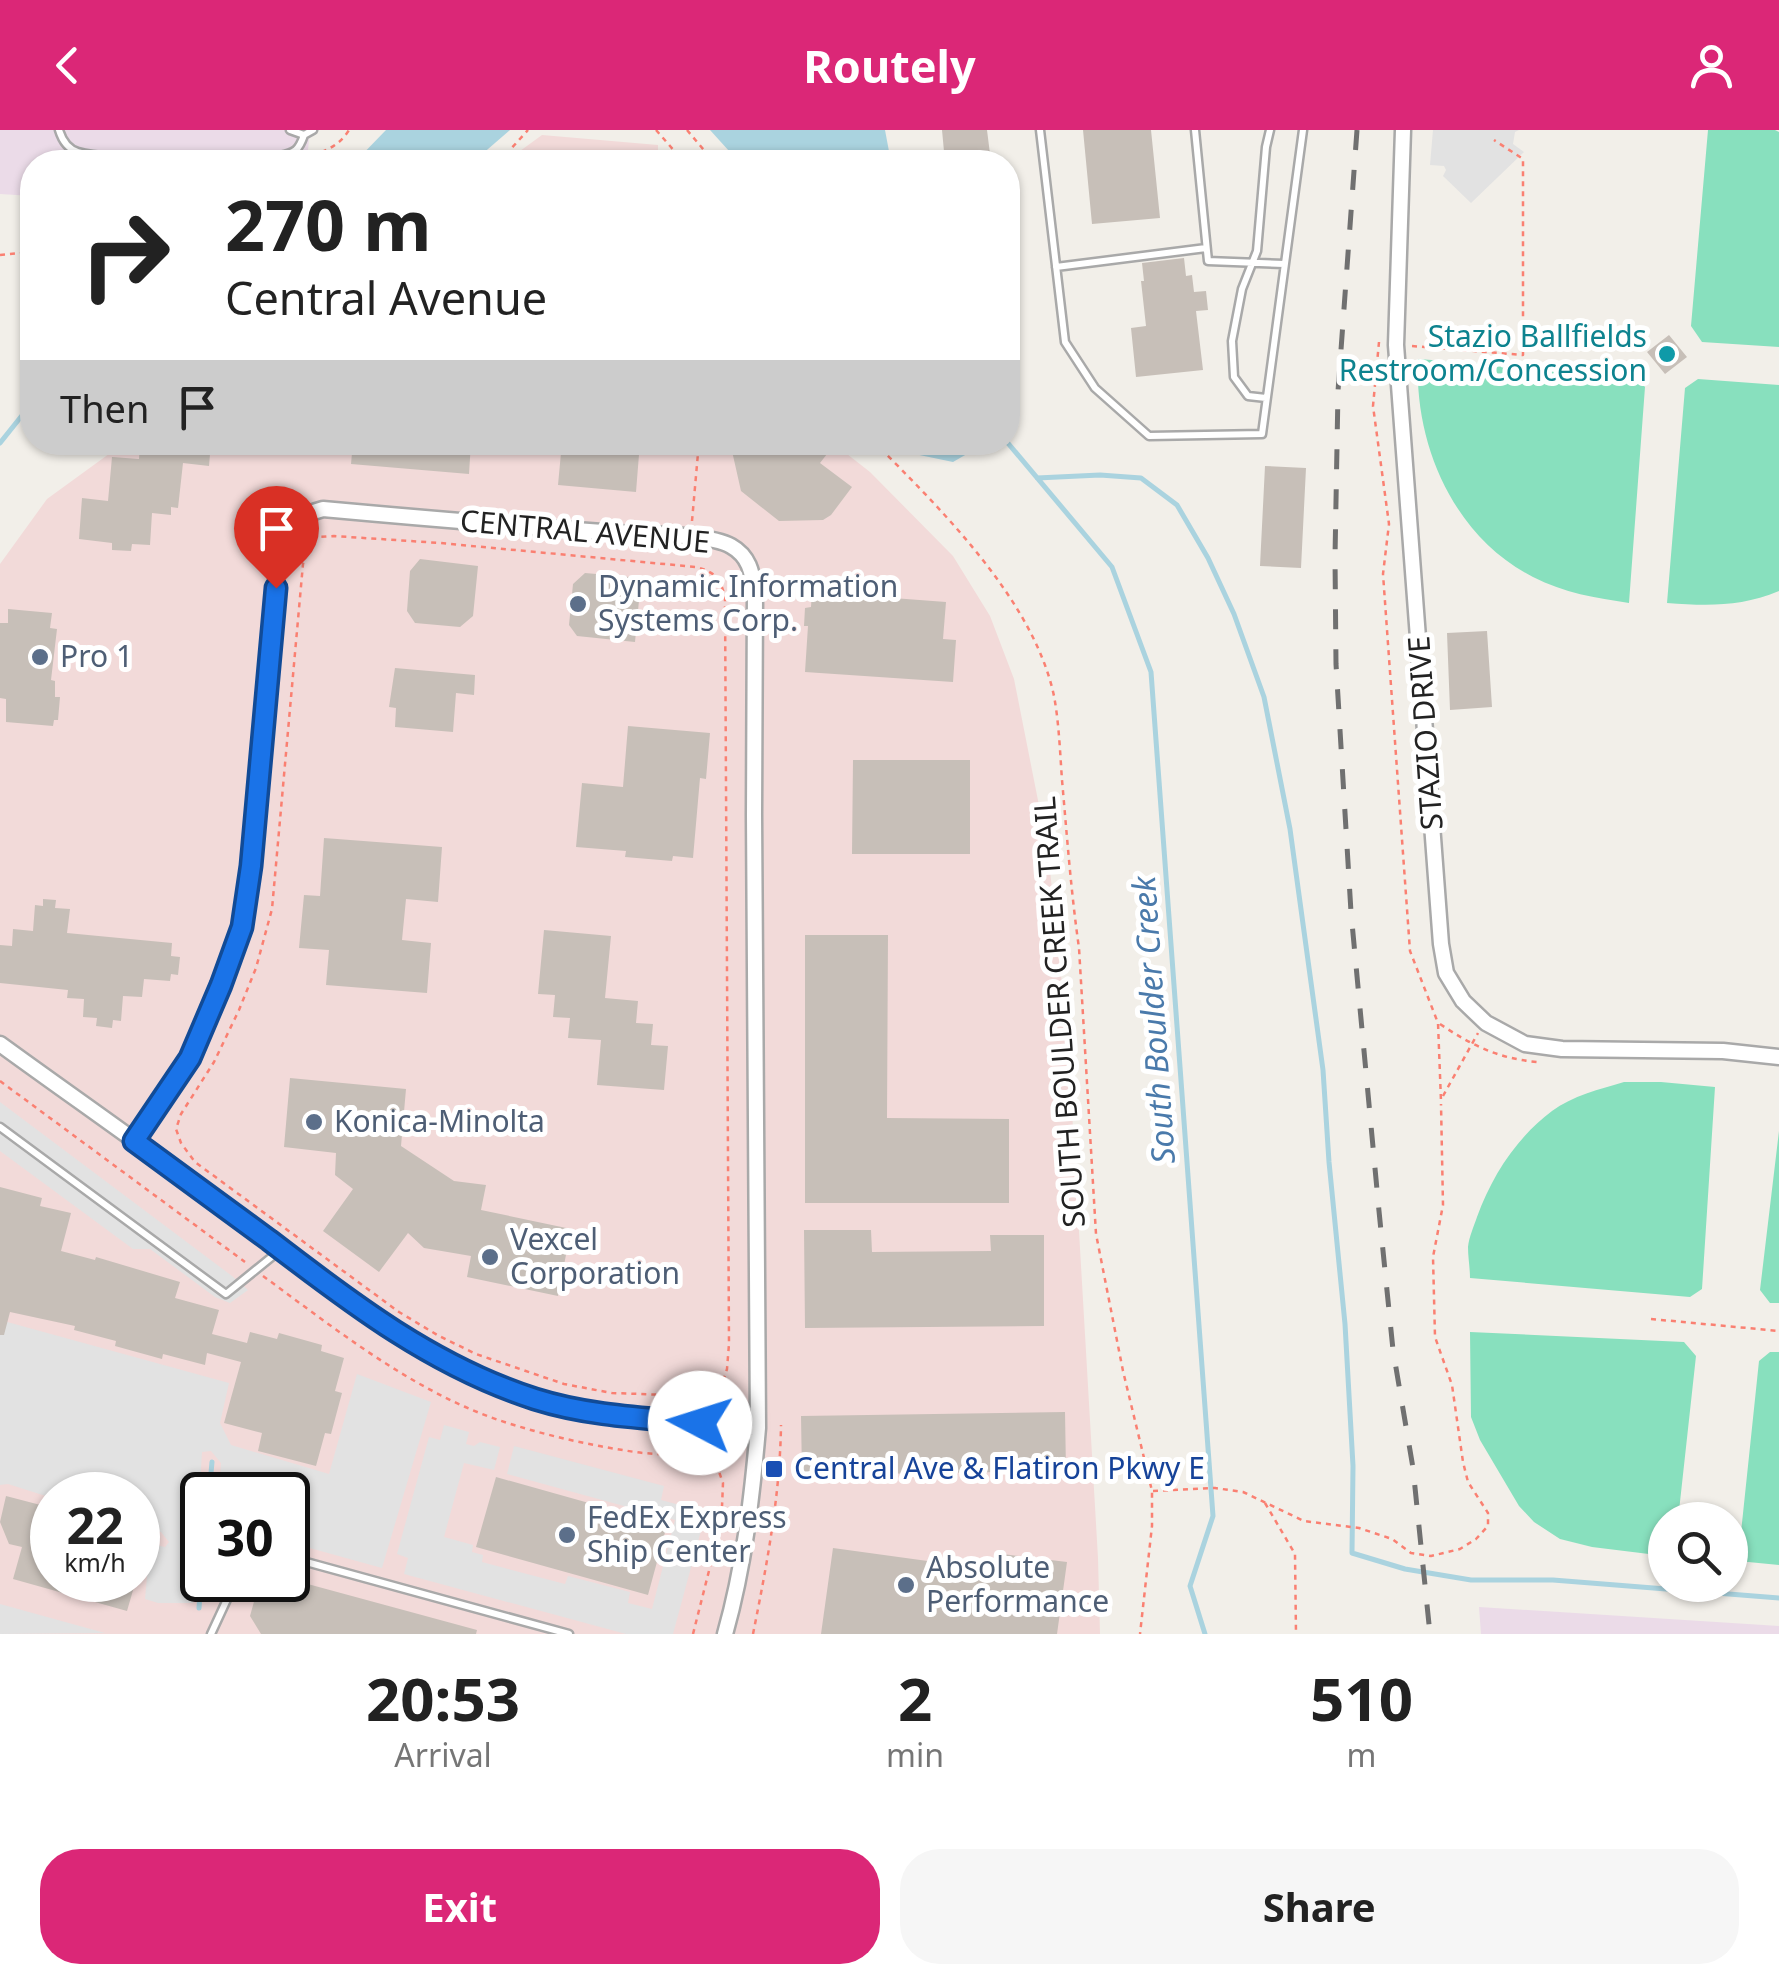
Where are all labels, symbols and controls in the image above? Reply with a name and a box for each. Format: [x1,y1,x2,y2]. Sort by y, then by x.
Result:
text: Routely [803,35,976,96]
icon: back [40,38,95,93]
icon: person [1684,38,1739,93]
text: 270 m [225,176,432,272]
icon: right [60,190,190,320]
text: Central Avenue [225,267,547,328]
place label: Stazio Ballfields Restroom/Concession [1339,315,1647,390]
marker: Stazio Ballfields Restroom/Concession [1656,343,1678,365]
icon: arrive [170,380,225,435]
text: Then [60,382,150,434]
pin [234,486,319,589]
street label: CENTRAL AVENUE [459,499,712,562]
icon: arrive [249,501,304,556]
place label: Dynamic Information Systems Corp. [598,565,898,640]
marker: Dynamic Information Systems Corp. [567,593,589,615]
place label: Pro 1 [60,635,133,676]
street label: STAZIO DRIVE [1397,635,1452,831]
marker: Pro 1 [29,646,51,668]
street label: SOUTH BOULDER CREEK TRAIL [1023,795,1094,1229]
water label: South Boulder Creek [1121,874,1184,1165]
place label: Konica-Minolta [334,1100,545,1141]
marker: Konica-Minolta [303,1111,325,1133]
place label: Vexcel Corporation [510,1218,680,1293]
marker: Vexcel Corporation [479,1246,501,1268]
position arrow [648,1371,752,1475]
place label: Central Ave & Flatiron Pkwy E [794,1447,1205,1488]
marker: Central Ave & Flatiron Pkwy E [763,1458,785,1480]
speed limit sign: 30 [180,1472,310,1602]
text: 22 [66,1491,124,1559]
place label: FedEx Express Ship Center [587,1496,787,1571]
map controls [1648,1502,1748,1602]
button: search [1648,1502,1748,1602]
marker: FedEx Express Ship Center [556,1524,578,1546]
text: km/h [64,1545,126,1579]
place label: Absolute Performance [926,1546,1109,1621]
marker: Absolute Performance [895,1574,917,1596]
text: 20:53 [366,1657,520,1739]
text: 2 [898,1657,932,1739]
text: 510 [1310,1657,1413,1739]
text: Arrival [394,1733,492,1776]
text: min [886,1733,944,1776]
text: m [1347,1733,1376,1776]
button: Exit [40,1849,880,1964]
button: Share [900,1849,1739,1964]

